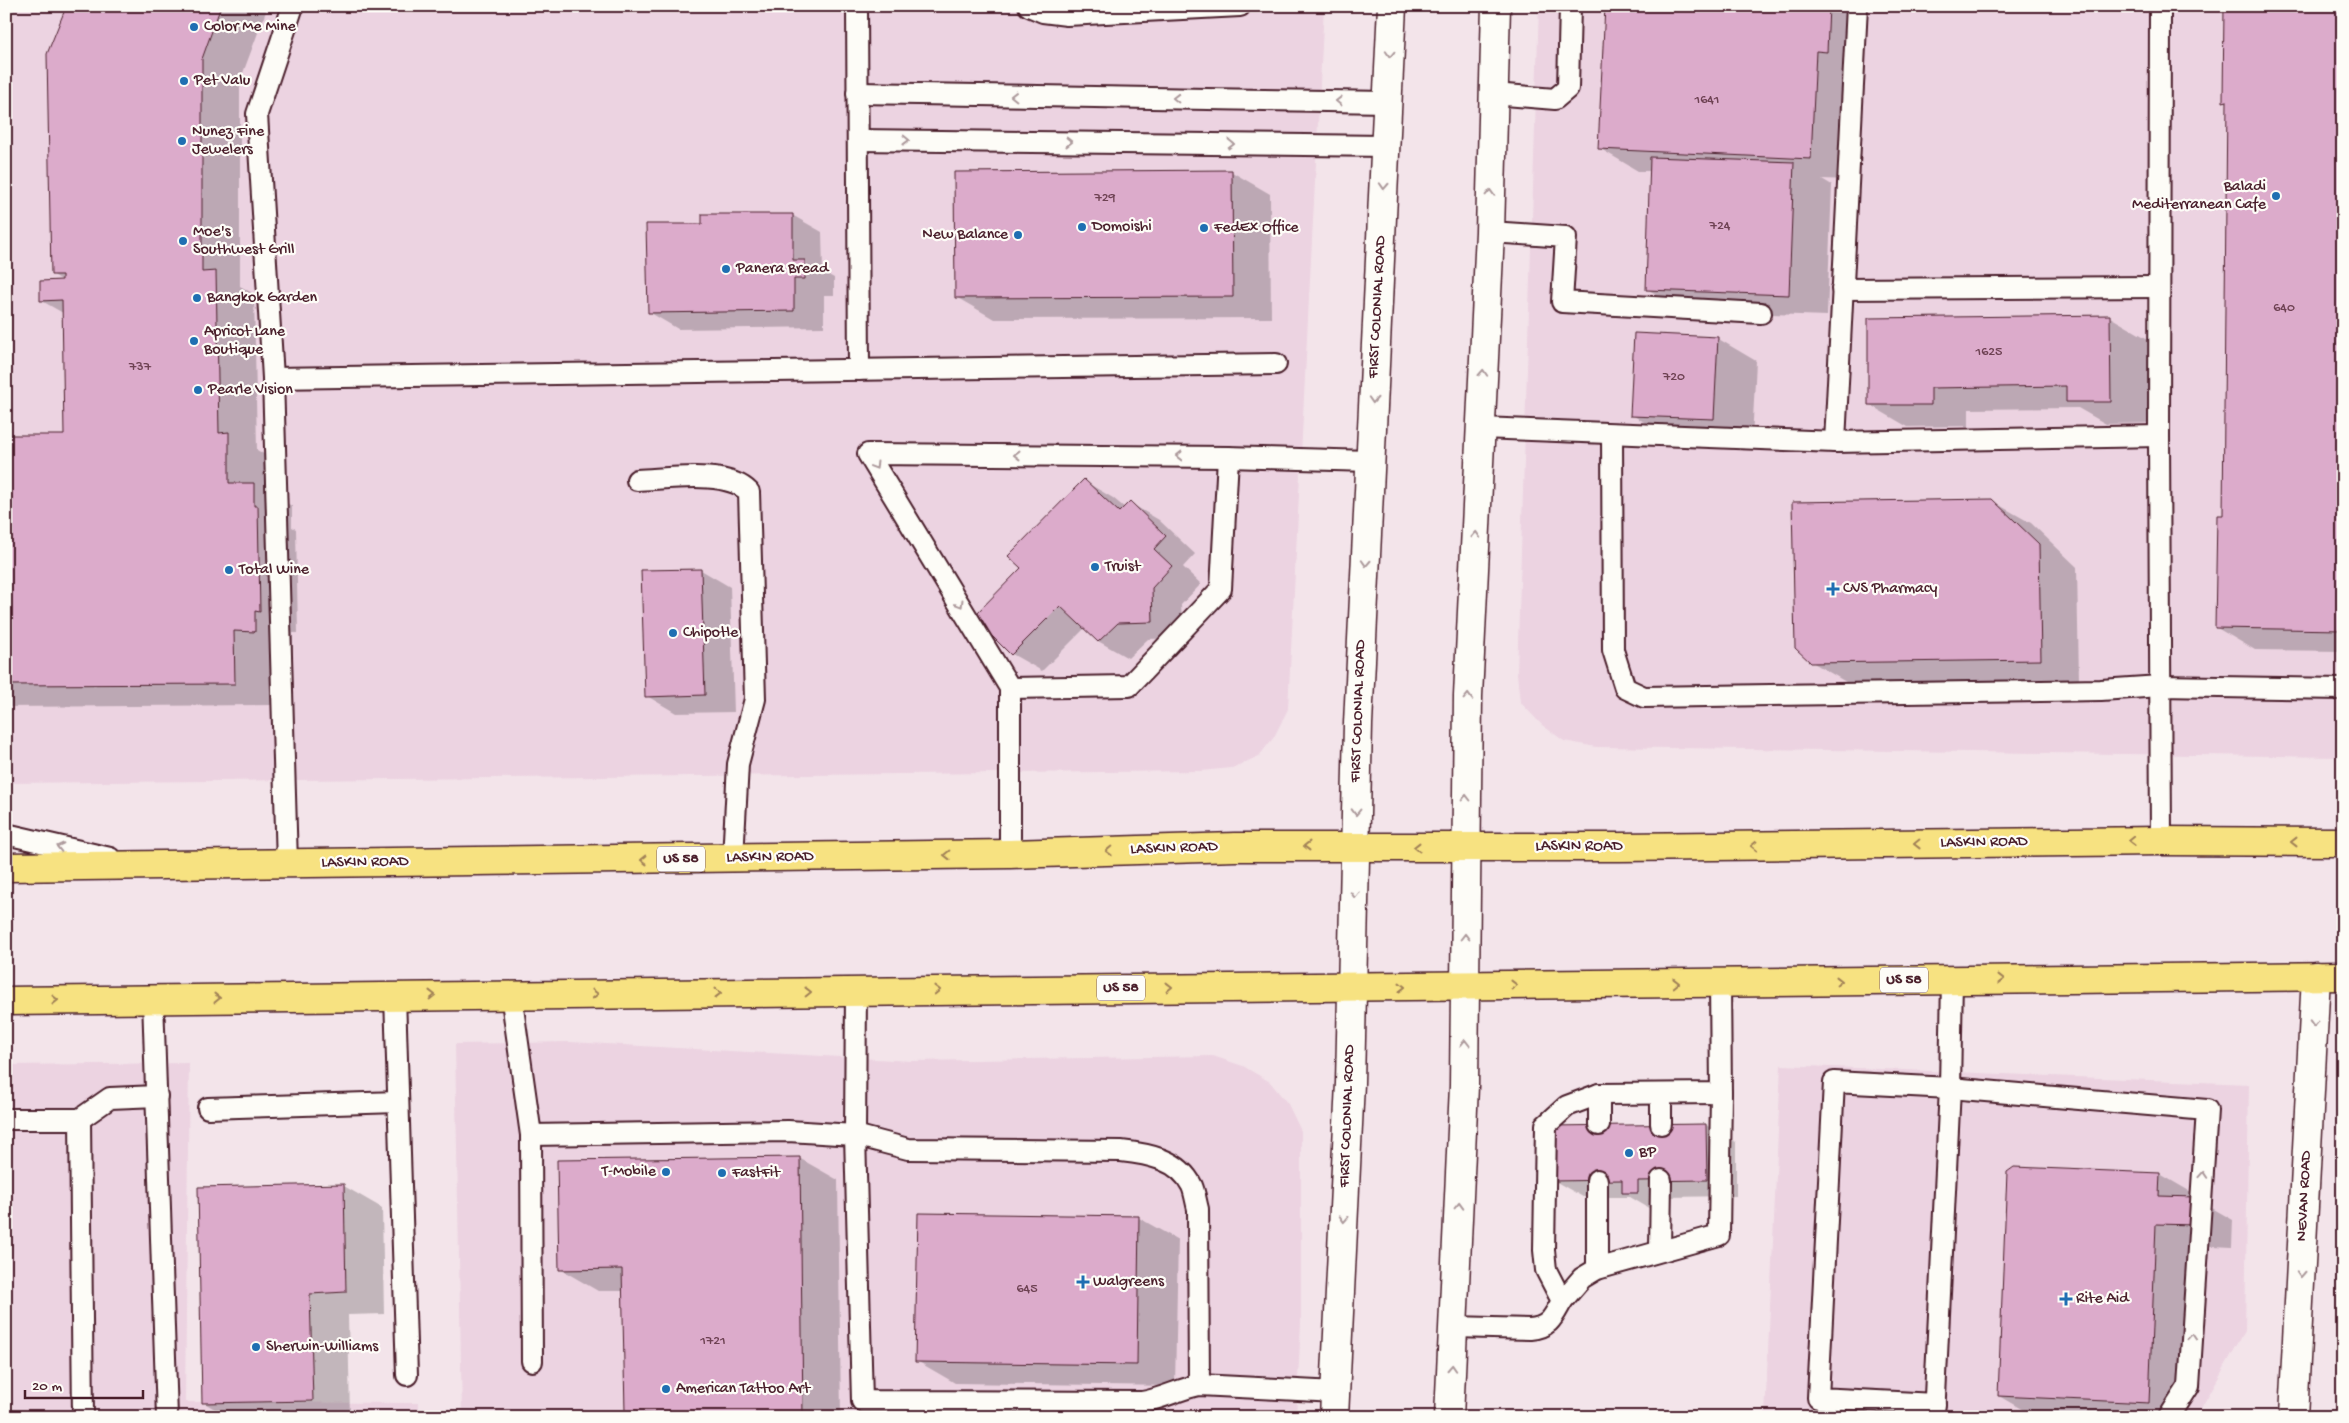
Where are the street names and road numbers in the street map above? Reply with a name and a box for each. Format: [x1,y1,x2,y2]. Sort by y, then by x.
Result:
street label: FIRST COLONIAL ROAD [1365,235,1391,380]
street label: FIRST COLONIAL ROAD [1347,639,1371,784]
street label: LASKIN ROAD [1940,833,2028,853]
street label: LASKIN ROAD [1130,838,1219,860]
street label: LASKIN ROAD [1535,838,1623,857]
road number: US 58 [657,846,705,872]
street label: LASKIN ROAD [726,848,814,868]
street label: LASKIN ROAD [321,853,409,873]
road number: US 58 [1880,968,1928,992]
road number: US 58 [1097,976,1145,1000]
street label: FIRST COLONIAL ROAD [1336,1044,1360,1189]
street label: NEVAN ROAD [2293,1150,2317,1242]

